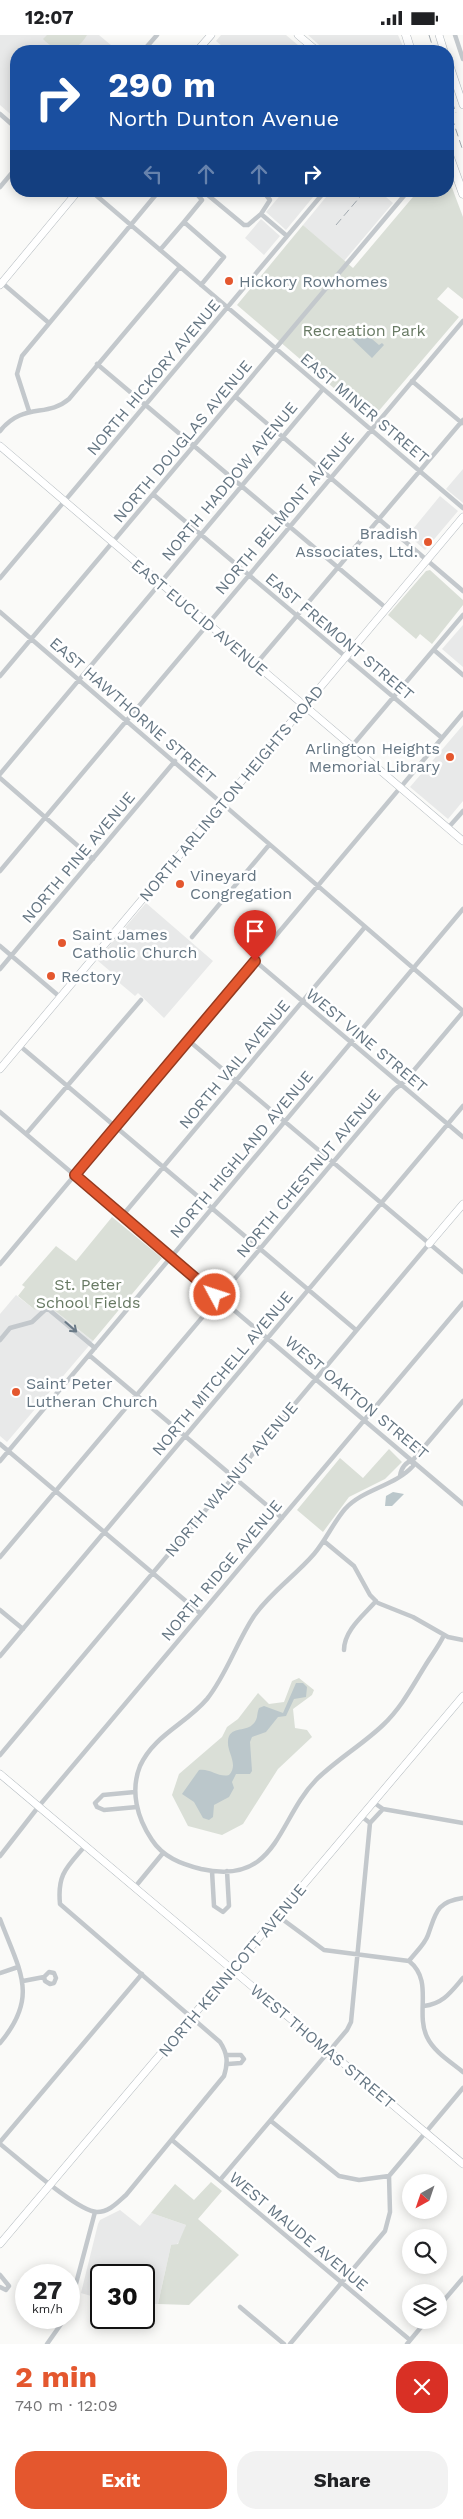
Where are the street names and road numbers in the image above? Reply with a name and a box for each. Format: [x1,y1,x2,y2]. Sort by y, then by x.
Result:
street label: NORTH HICKORY AVENUE [83,296,224,459]
street label: EAST MINER STREET [297,349,433,468]
street label: NORTH DOUGLAS AVENUE [109,356,256,526]
street label: NORTH HADDOW AVENUE [157,398,301,565]
street label: NORTH BELMONT AVENUE [211,428,358,598]
street label: EAST EUCLID AVENUE [128,555,272,680]
street label: EAST FREMONT STREET [262,569,418,704]
street label: EAST HAWTHORNE STREET [46,633,220,788]
street label: NORTH ARLINGTON HEIGHTS ROAD [135,681,328,905]
street label: NORTH PINE AVENUE [18,788,139,927]
street label: WEST VINE STREET [302,984,431,1097]
street label: NORTH VAIL AVENUE [175,996,294,1133]
street label: NORTH HIGHLAND AVENUE [166,1067,317,1242]
street label: NORTH CHESTNUT AVENUE [232,1085,384,1261]
street label: NORTH MITCHELL AVENUE [148,1287,297,1459]
street label: WEST OAKTON STREET [281,1332,433,1463]
street label: NORTH WALNUT AVENUE [161,1398,302,1560]
street label: NORTH RIDGE AVENUE [157,1496,286,1645]
street label: NORTH KENNICOTT AVENUE [155,1880,310,2061]
street label: WEST THOMAS STREET [246,1980,399,2113]
street label: WEST MAUDE AVENUE [225,2168,372,2295]

